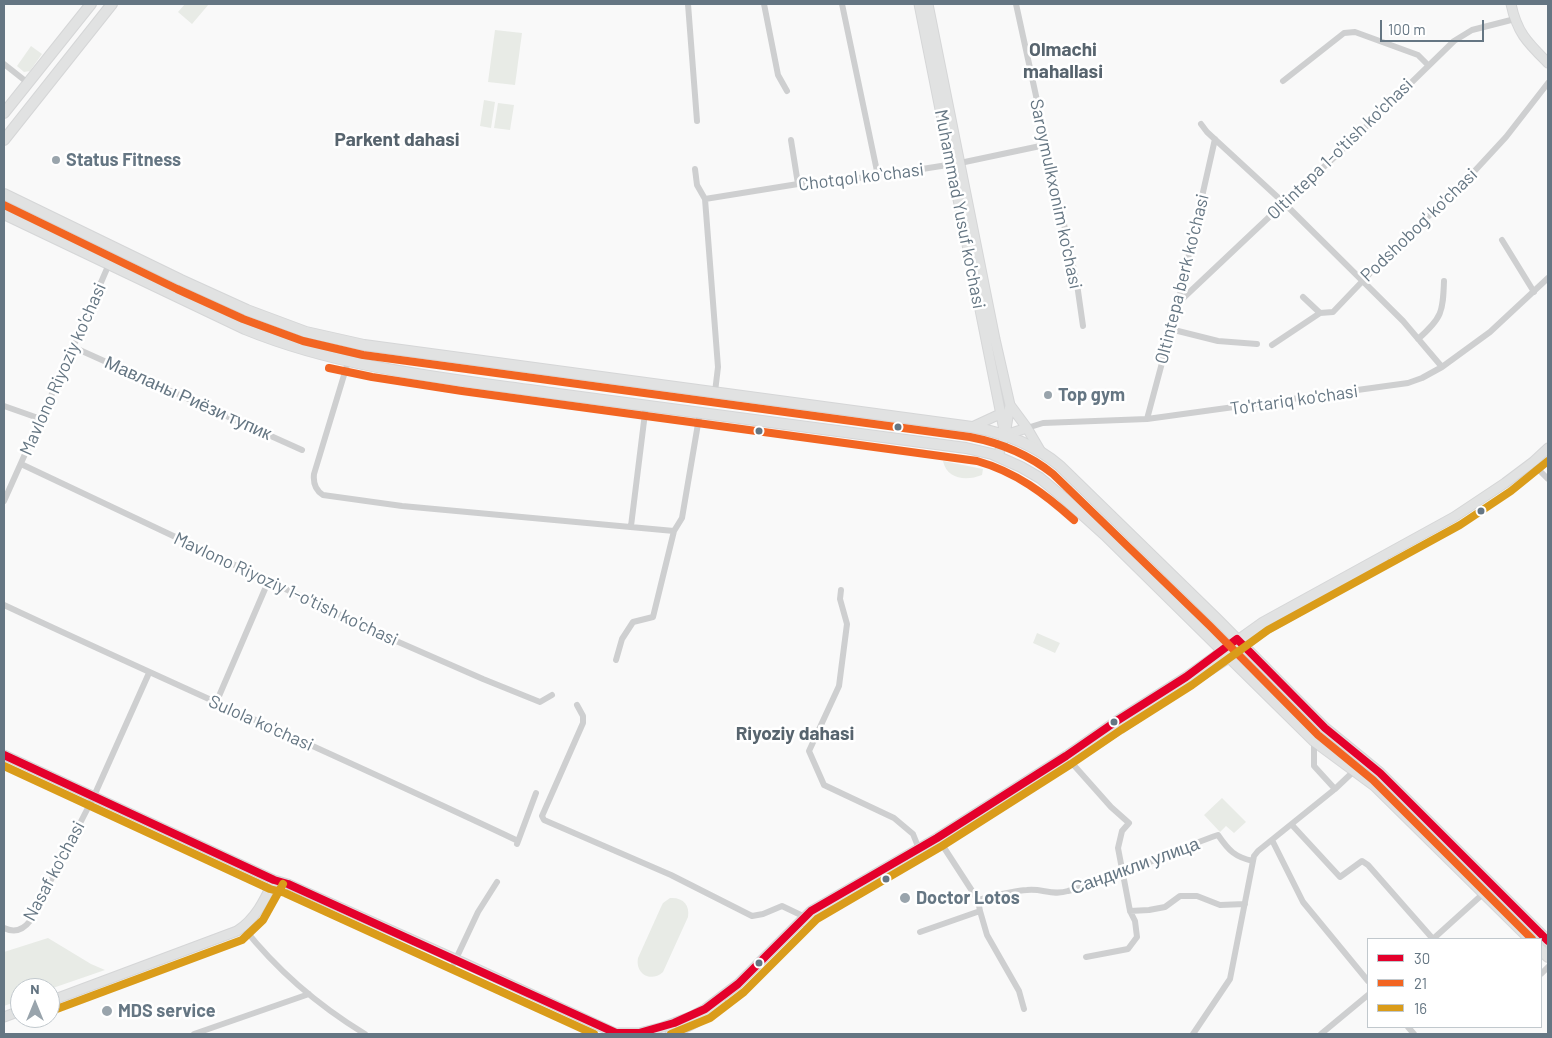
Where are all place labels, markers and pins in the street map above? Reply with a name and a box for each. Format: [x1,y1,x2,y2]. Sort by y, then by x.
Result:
place label: Status Fitness [66,149,181,171]
marker: Status Fitness [50,154,62,166]
place label: Top gym [1058,384,1125,406]
marker: Top gym [1042,389,1054,401]
unlabelled marker [893,422,903,432]
unlabelled marker [754,426,764,436]
unlabelled marker [1476,506,1486,516]
unlabelled marker [1109,717,1119,727]
unlabelled marker [881,874,891,884]
place label: Doctor Lotos [916,887,1020,909]
marker: Doctor Lotos [898,891,912,905]
unlabelled marker [754,958,764,968]
place label: MDS service [118,1000,216,1022]
marker: MDS service [100,1004,114,1018]

